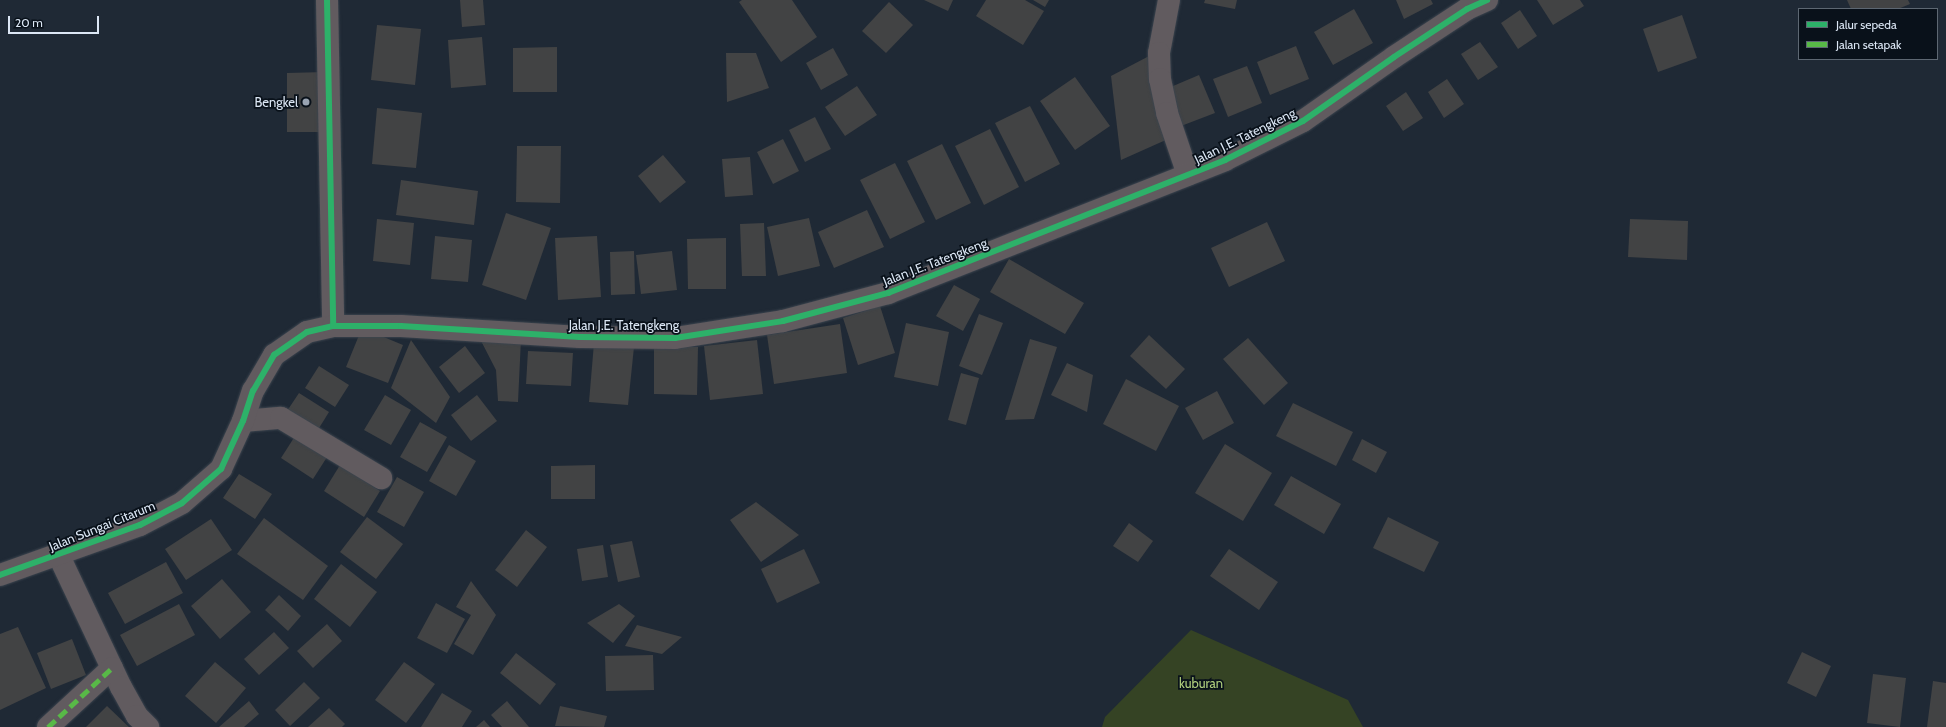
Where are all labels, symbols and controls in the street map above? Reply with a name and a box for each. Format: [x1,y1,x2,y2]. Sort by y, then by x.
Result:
scale bar [10,8,101,34]
legend [1798,8,1938,60]
text: 20 m [15,15,43,30]
text: Jalur sepeda [1836,17,1897,32]
text: Jalan setapak [1836,37,1901,52]
place label: Bengkel [255,94,298,110]
marker: Bengkel [301,97,311,107]
street label: Jalan J.E. Tatengkeng [1192,105,1298,167]
street label: Jalan J.E. Tatengkeng [881,235,989,289]
street label: Jalan J.E. Tatengkeng [569,317,679,333]
street label: Jalan Sungai Citarum [47,498,157,554]
park label: kuburan [1179,675,1223,691]

